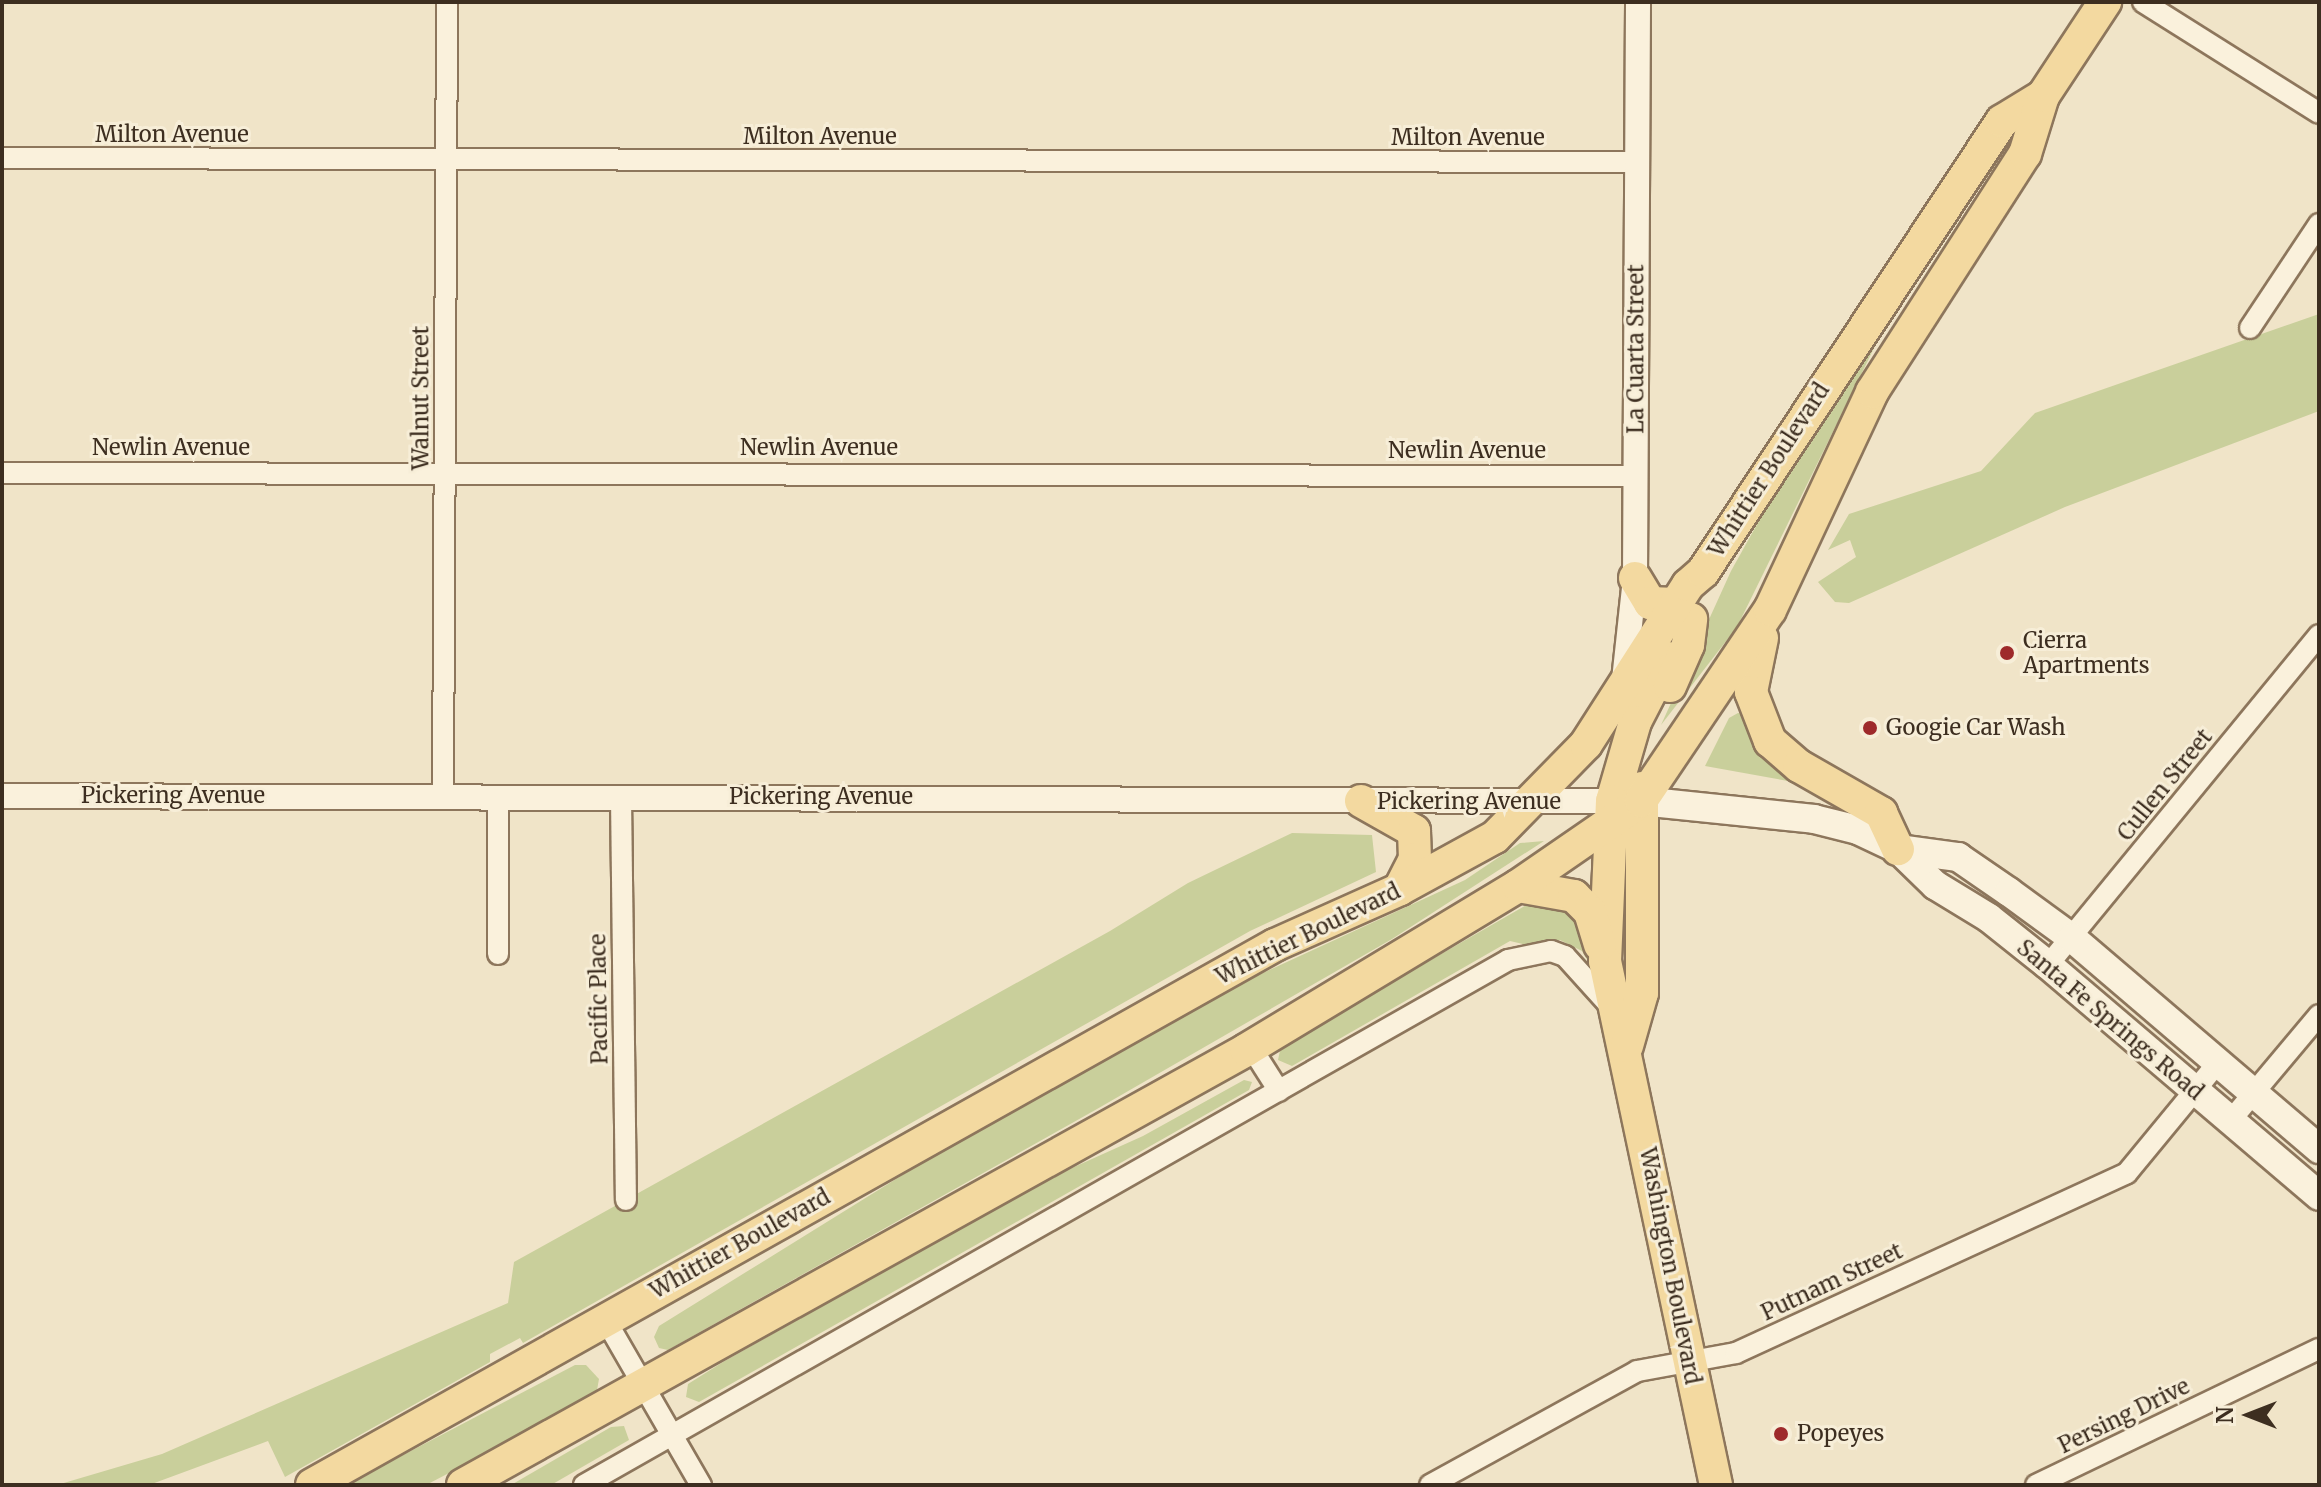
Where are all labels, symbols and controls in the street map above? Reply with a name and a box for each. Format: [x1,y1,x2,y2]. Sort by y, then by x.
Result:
street label: Milton Avenue [95,122,249,148]
street label: Milton Avenue [743,124,897,150]
street label: Milton Avenue [1391,125,1545,151]
street label: La Cuarta Street [1623,264,1649,434]
street label: Walnut Street [408,326,434,470]
street label: Whittier Boulevard [1703,378,1835,562]
street label: Newlin Avenue [92,435,250,461]
street label: Newlin Avenue [740,435,898,461]
street label: Newlin Avenue [1388,438,1546,464]
place label: Cierra Apartments [2023,627,2149,678]
marker: Cierra Apartments [1998,644,2016,662]
place label: Googie Car Wash [1886,715,2065,741]
marker: Googie Car Wash [1861,719,1879,737]
street label: Cullen Street [2112,724,2218,846]
street label: Pickering Avenue [81,783,265,809]
street label: Pickering Avenue [729,784,913,810]
street label: Pickering Avenue [1377,789,1561,815]
street label: Whittier Boulevard [1212,878,1404,990]
street label: Pacific Place [585,933,613,1065]
street label: Santa Fe Springs Road [2012,934,2208,1106]
street label: Washington Boulevard [1634,1145,1706,1387]
street label: Whittier Boulevard [645,1184,835,1304]
street label: Putnam Street [1757,1238,1907,1326]
street label: Persing Drive [2054,1373,2194,1459]
north arrow [2209,1375,2289,1455]
text: N [2211,1406,2239,1424]
place label: Popeyes [1797,1421,1884,1447]
marker: Popeyes [1772,1425,1790,1443]

